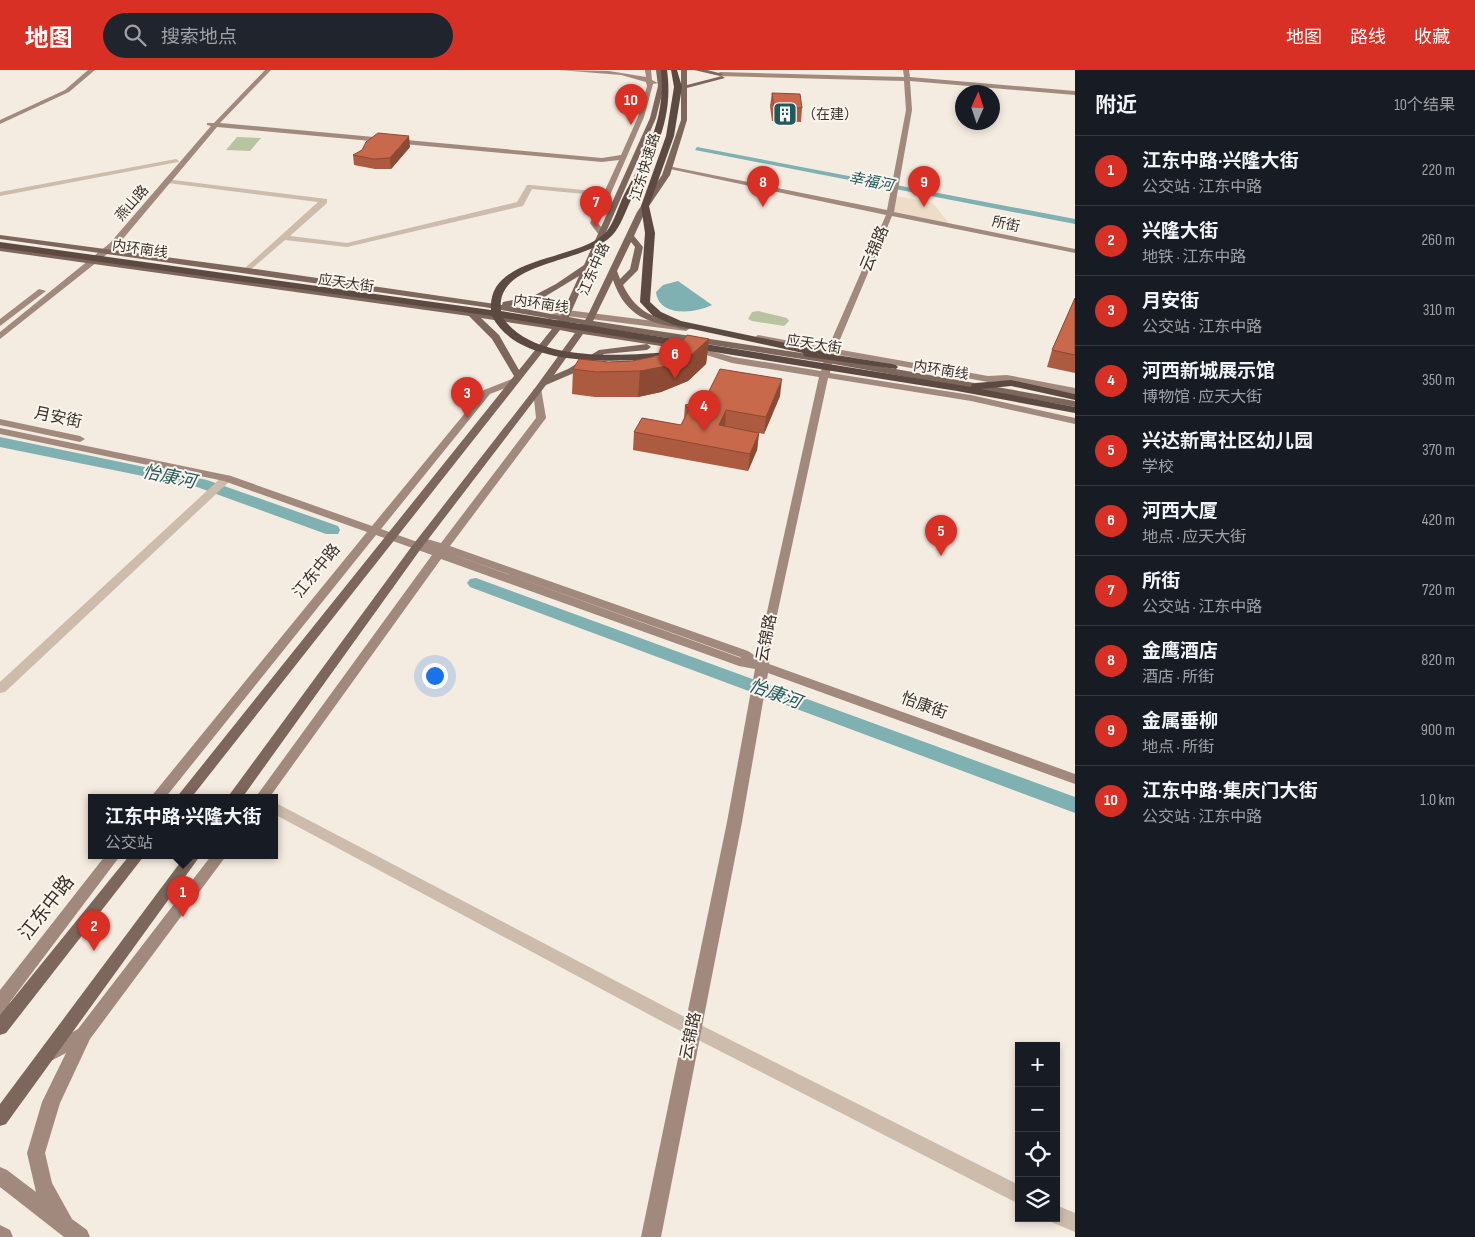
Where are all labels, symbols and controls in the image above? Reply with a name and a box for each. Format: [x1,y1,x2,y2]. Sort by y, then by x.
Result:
search box [103,13,453,58]
icon: search [121,21,149,49]
text: 地图 [25,24,73,53]
text: 搜索地点 [161,26,237,49]
text: 地图 [1286,27,1322,48]
text: 路线 [1350,27,1386,48]
text: 收藏 [1414,27,1450,48]
pin: 10 [615,84,647,125]
north arrow [955,85,1000,130]
text: 附近 [1095,93,1137,118]
text: 10个结果 [1394,96,1455,115]
building icon: （在建） [772,101,798,127]
place label: （在建） [802,106,858,123]
street label: 江东快速路 [627,131,663,203]
text: 江东中路·兴隆大街 [1142,150,1299,173]
text: 1 [1108,161,1114,180]
text: 220 m [1422,161,1455,180]
pin: 8 [747,166,779,207]
pin: 9 [908,166,940,207]
water label: 幸福河 [847,168,898,196]
text: 公交站 · 江东中路 [1142,178,1262,197]
street label: 燕山路 [112,182,152,224]
pin: 7 [580,186,612,227]
street label: 所街 [991,213,1021,235]
text: 兴隆大街 [1142,220,1218,243]
street label: 云锦路 [857,223,893,275]
text: 2 [1107,231,1115,250]
text: 260 m [1421,231,1455,250]
street label: 内环南线 [111,237,169,261]
street label: 江东中路 [575,240,613,298]
text: 地铁 · 江东中路 [1142,248,1246,267]
street label: 应天大街 [317,271,375,295]
text: 月安街 [1142,290,1199,313]
street label: 内环南线 [512,292,570,316]
text: 3 [1107,301,1115,320]
text: 310 m [1423,301,1455,320]
text: 公交站 · 江东中路 [1142,318,1262,337]
street label: 应天大街 [785,331,843,357]
pin: 6 [659,338,691,379]
street label: 内环南线 [912,357,970,383]
text: 河西新城展示馆 [1142,360,1275,383]
text: 4 [1107,371,1115,390]
text: 350 m [1422,371,1455,390]
pin: 3 [451,377,483,418]
text: 博物馆 · 应天大街 [1142,388,1262,407]
pin: 4 [688,390,720,431]
street label: 月安街 [33,404,83,432]
text: 兴达新寓社区幼儿园 [1142,430,1313,453]
text: 5 [1107,441,1115,460]
text: 370 m [1422,441,1455,460]
text: 学校 [1142,458,1174,477]
water label: 怡康河 [140,461,201,494]
text: 河西大厦 [1142,500,1218,523]
text: 6 [1107,511,1115,530]
text: 420 m [1422,511,1455,530]
pin: 5 [925,515,957,556]
text: 地点 · 应天大街 [1142,528,1246,547]
street label: 江东中路 [289,540,345,602]
text: 所街 [1142,570,1180,593]
text: 7 [1108,581,1114,600]
text: 720 m [1422,581,1455,600]
text: 公交站 · 江东中路 [1142,598,1262,617]
street label: 云锦路 [753,613,781,663]
text: 金鹰酒店 [1142,640,1218,663]
text: 8 [1107,651,1115,670]
text: 820 m [1421,651,1455,670]
your location [422,663,448,689]
text: 酒店 · 所街 [1142,668,1214,687]
water label: 怡康河 [746,675,807,714]
street label: 怡康街 [898,689,950,723]
text: 金属垂柳 [1142,710,1218,733]
text: 9 [1107,721,1115,740]
text: 900 m [1421,721,1455,740]
text: 地点 · 所街 [1142,738,1214,757]
text: 江东中路·集庆门大街 [1142,780,1318,803]
text: 10 [1104,791,1118,810]
text: 1.0 km [1420,791,1455,810]
popup [88,794,278,859]
text: 江东中路·兴隆大街 [105,806,261,829]
text: 公交站 · 江东中路 [1142,808,1262,827]
text: 公交站 [105,834,153,853]
street label: 江东中路 [15,871,79,945]
pin: 1 [167,876,199,917]
pin: 2 [78,910,110,951]
street label: 云锦路 [677,1011,705,1061]
map controls [1015,1042,1060,1222]
button: + [1015,1042,1060,1087]
button: − [1015,1087,1060,1132]
button: locate [1015,1132,1060,1177]
button: layers [1015,1177,1060,1222]

